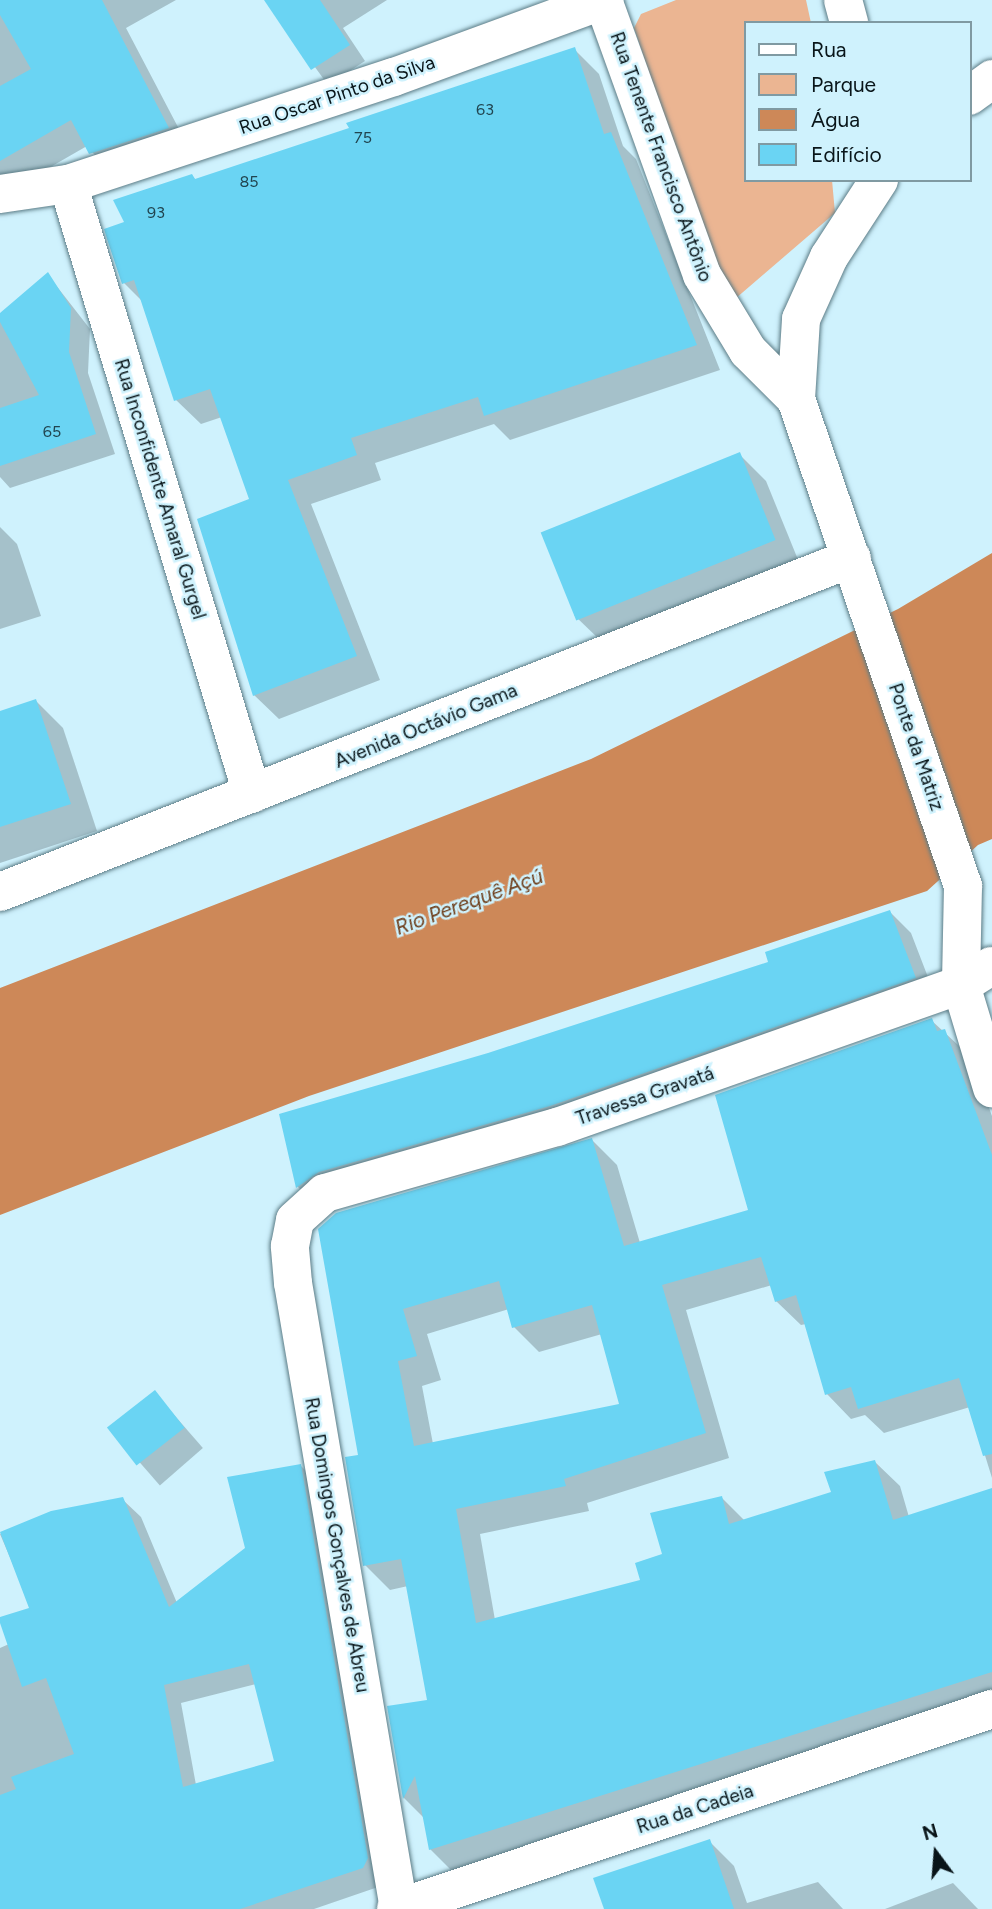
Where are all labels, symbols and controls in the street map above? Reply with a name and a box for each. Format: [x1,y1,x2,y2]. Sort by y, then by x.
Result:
legend [744,21,971,182]
street label: Rua Tenente Francisco Antônio [605,29,717,285]
text: Rua [811,37,847,62]
street label: Rua Oscar Pinto da Silva [236,51,438,139]
text: Parque [811,72,876,97]
house number: 63 [476,100,494,120]
text: Água [811,107,860,132]
house number: 75 [354,128,372,148]
text: Edifício [811,142,882,167]
house number: 85 [239,172,259,192]
house number: 93 [147,203,165,223]
street label: Rua Inconfidente Amaral Gurgel [109,356,211,622]
house number: 65 [43,422,61,442]
street label: Avenida Octávio Gama [331,679,521,773]
street label: Ponte da Matriz [884,680,948,814]
water label: Rio Perequê Açú [392,864,546,940]
street label: Travessa Gravatá [573,1062,717,1130]
street label: Rua Domingos Gonçalves de Abreu [300,1396,374,1694]
street label: Rua da Cadeia [634,1779,756,1839]
north arrow [901,1818,971,1888]
text: N [920,1819,940,1845]

